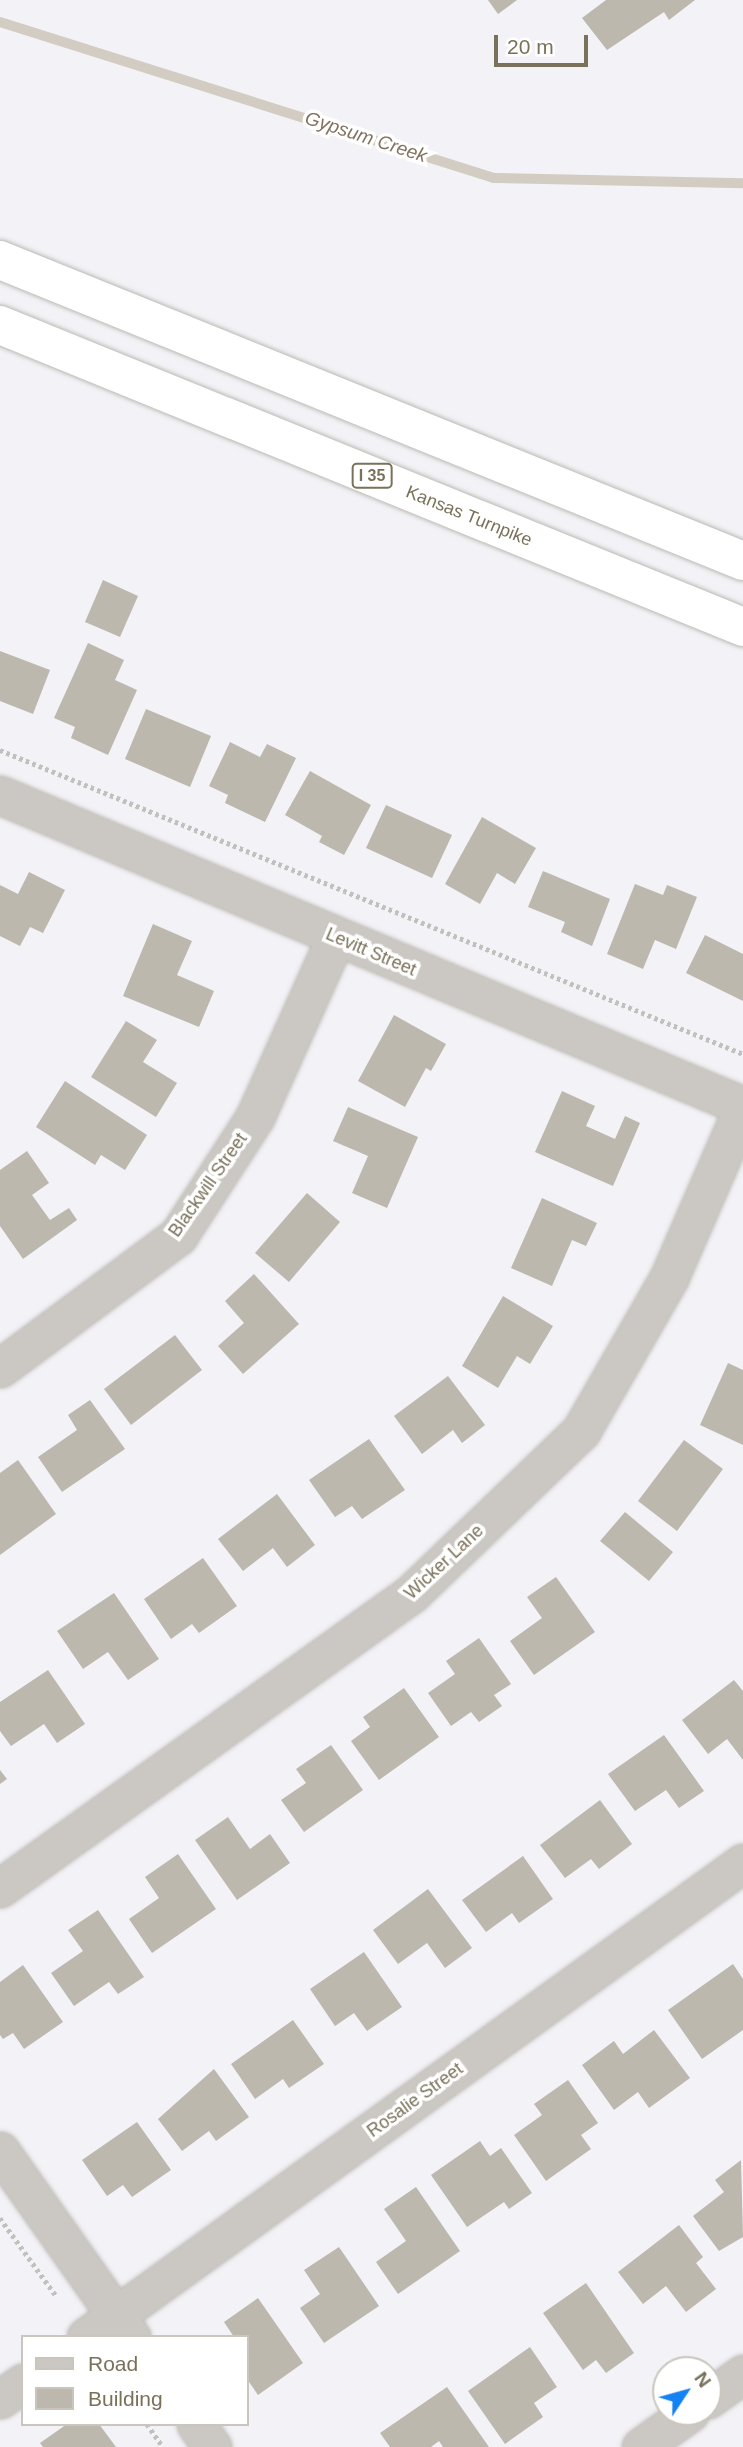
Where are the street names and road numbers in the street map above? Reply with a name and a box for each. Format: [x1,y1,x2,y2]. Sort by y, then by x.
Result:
road number: I 35 [351,463,393,489]
street label: Kansas Turnpike [403,481,535,551]
street label: Levitt Street [323,923,419,981]
street label: Blackwill Street [164,1129,252,1241]
street label: Wicker Lane [400,1520,488,1604]
street label: Rosalie Street [363,2058,467,2142]

